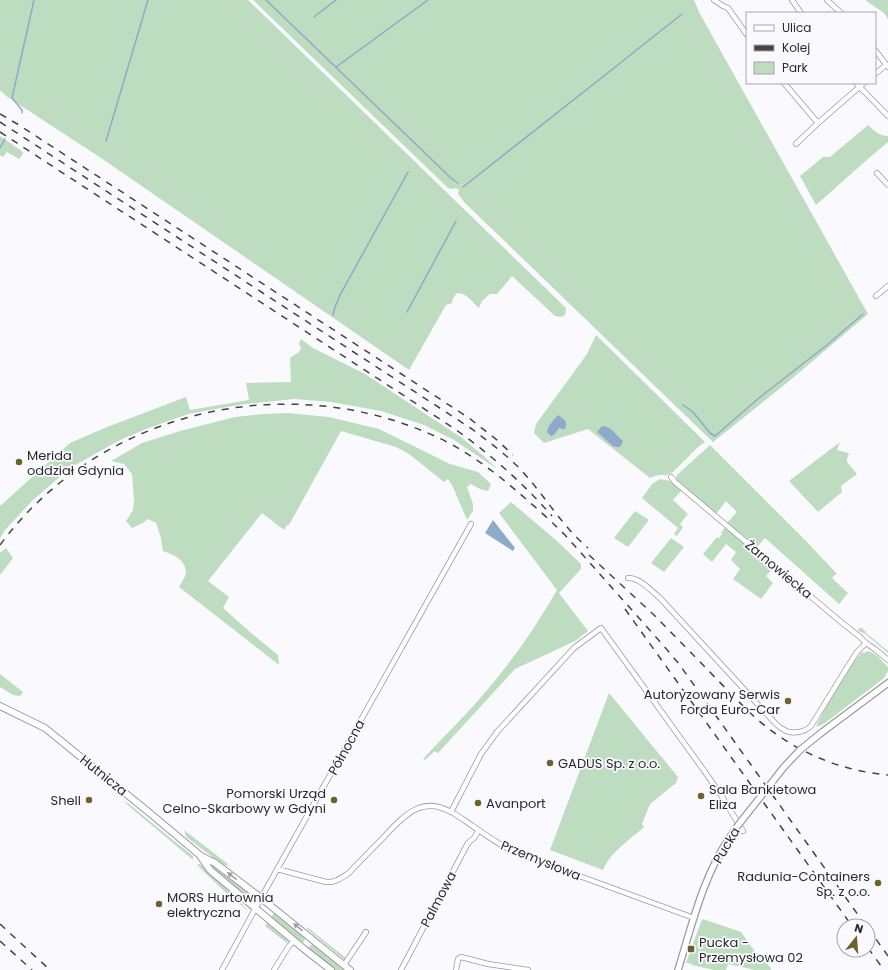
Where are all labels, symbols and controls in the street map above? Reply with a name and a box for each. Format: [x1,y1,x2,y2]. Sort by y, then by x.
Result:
legend [746,12,876,84]
text: Ulica [782,19,811,36]
text: Kolej [782,39,810,56]
text: Park [782,59,809,76]
place label: Merida oddział Gdynia [27,446,124,480]
marker: Merida oddział Gdynia [14,457,24,467]
street label: Żarnowiecka [741,536,816,603]
place label: Autoryzowany Serwis Forda Euro-Car [644,685,780,719]
marker: Autoryzowany Serwis Forda Euro-Car [783,696,793,706]
street label: Północna [323,716,369,778]
street label: Hutnicza [76,750,131,800]
place label: GADUS Sp. z o.o. [558,754,660,773]
marker: GADUS Sp. z o.o. [545,758,555,768]
place label: Sala Bankietowa Eliza [709,780,816,814]
place label: Pomorski Urząd Celno-Skarbowy w Gdyni [163,784,326,818]
place label: Shell [51,791,81,810]
marker: Sala Bankietowa Eliza [696,791,706,801]
place label: Avanport [486,794,546,813]
marker: Shell [84,795,94,805]
marker: Pomorski Urząd Celno-Skarbowy w Gdyni [329,795,339,805]
marker: Avanport [473,798,483,808]
street label: Pucka [708,824,745,867]
street label: Przemysłowa [498,836,584,885]
place label: Radunia-Containers Sp. z o.o. [737,867,870,901]
street label: Palmowa [416,868,461,930]
one-way arrow [226,871,237,880]
marker: Radunia-Containers Sp. z o.o. [873,878,883,888]
place label: MORS Hurtownia elektryczna [167,888,274,922]
marker: MORS Hurtownia elektryczna [154,899,164,909]
north arrow [836,918,876,958]
text: N [853,920,865,937]
one-way arrow [293,923,303,932]
place label: Pucka - Przemysłowa 02 [699,933,803,967]
marker: Pucka - Przemysłowa 02 [686,944,696,954]

